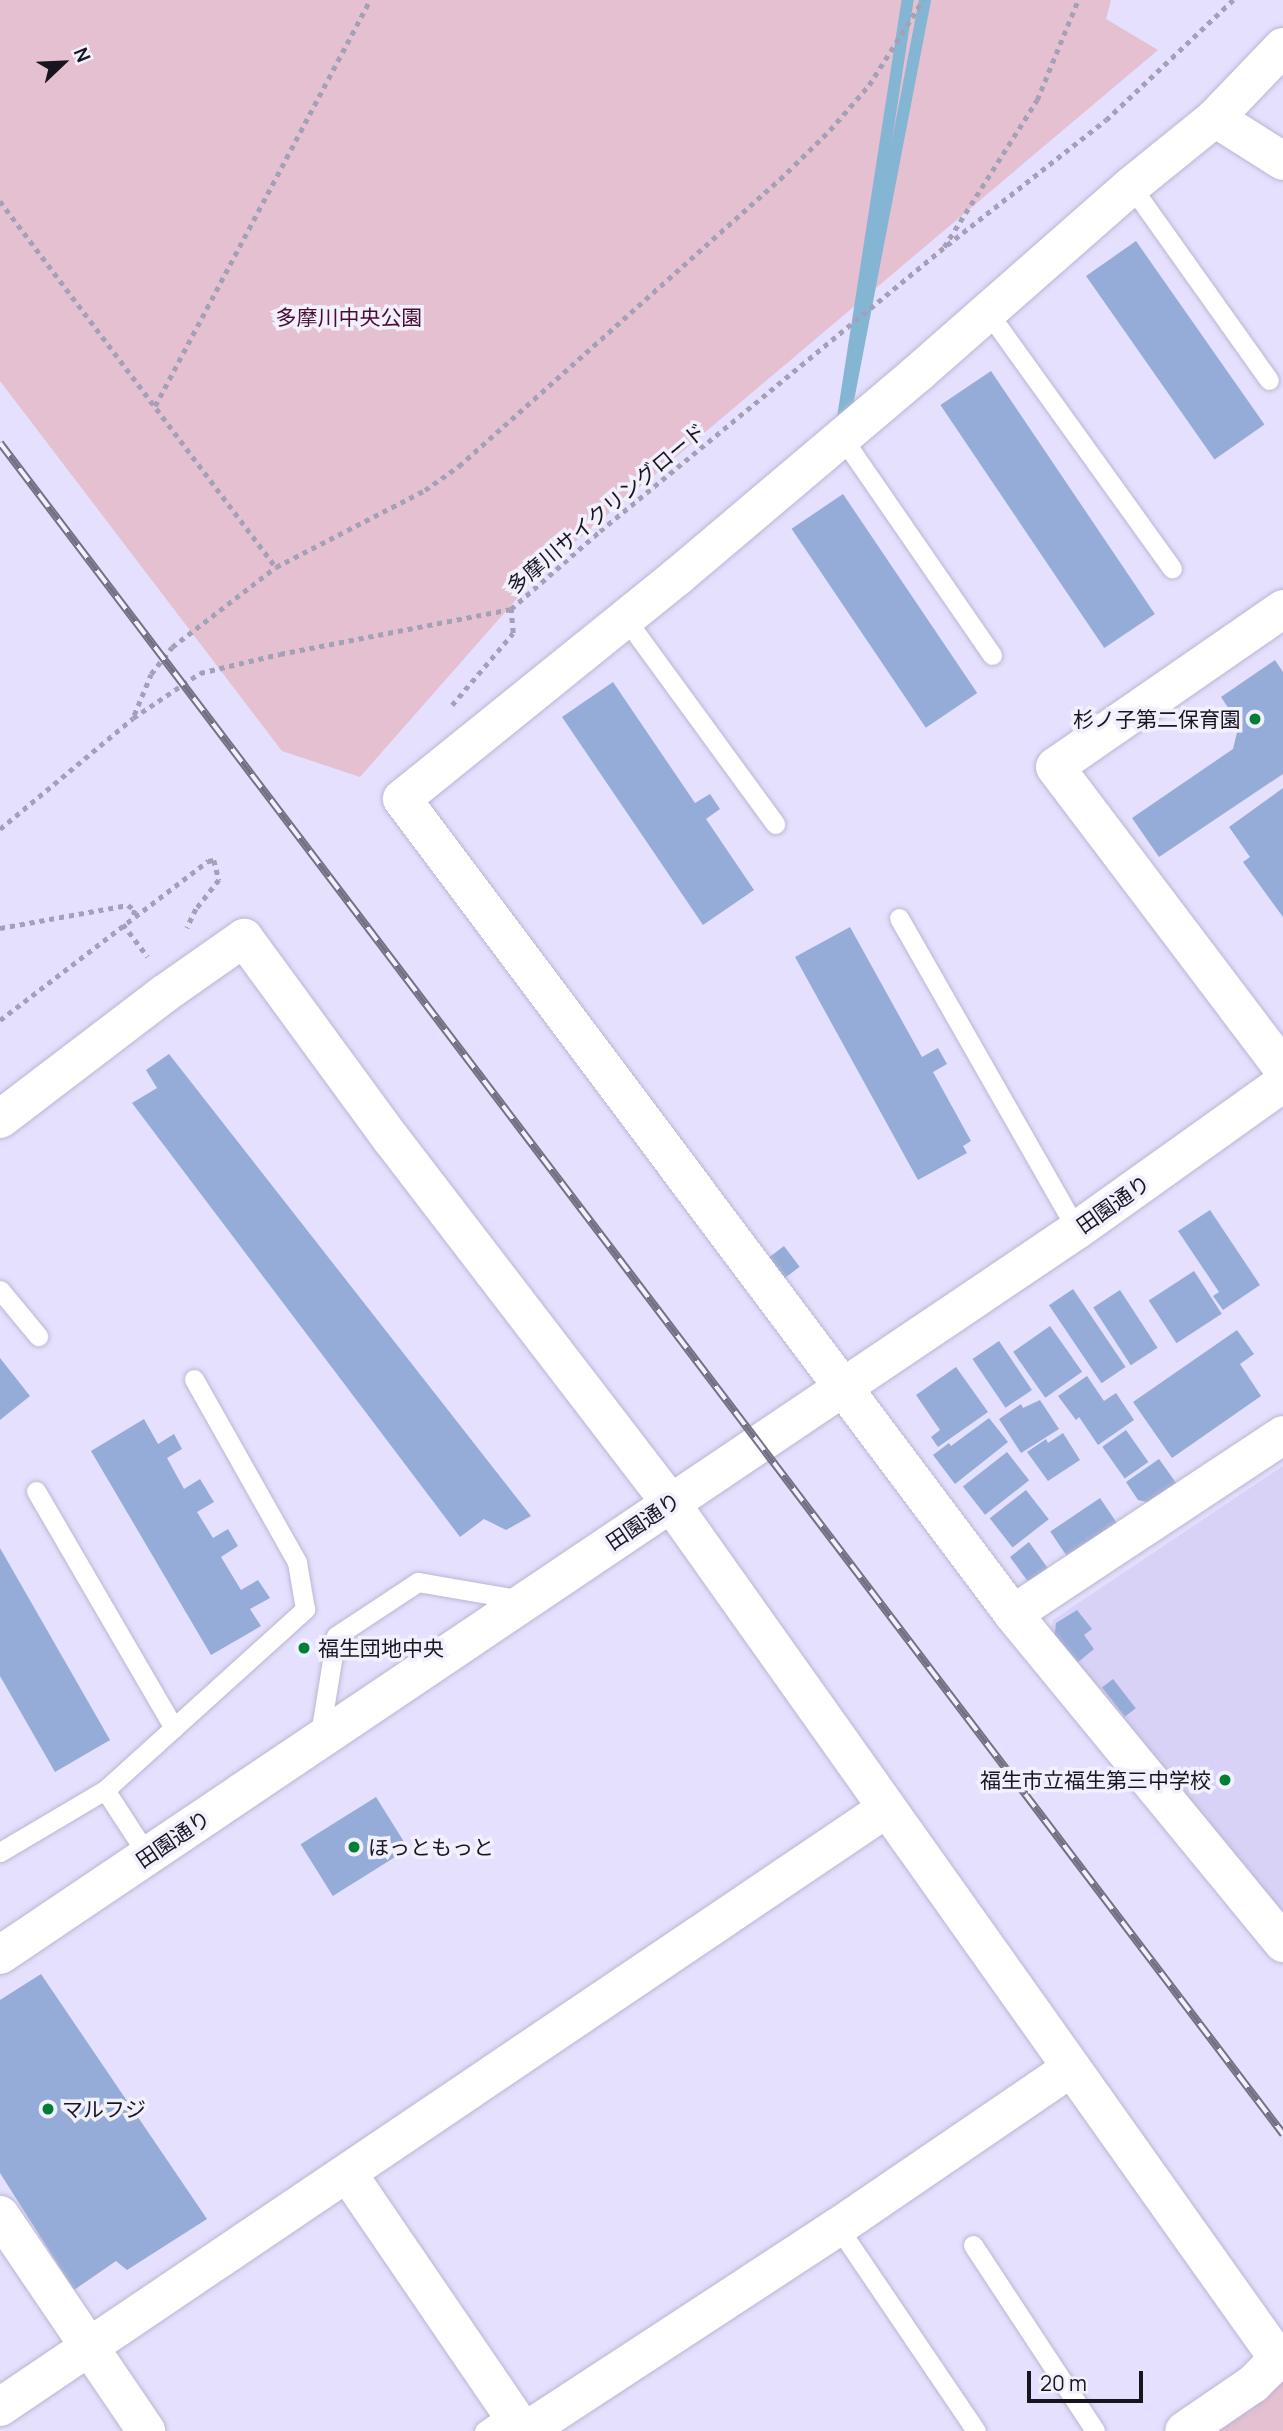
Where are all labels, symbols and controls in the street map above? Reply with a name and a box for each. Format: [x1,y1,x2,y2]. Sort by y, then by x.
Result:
north arrow [28,28,98,98]
text: N [68,43,97,66]
park label: 多摩川中央公園 [276,304,422,330]
street label: 多摩川サイクリングロード [501,417,711,599]
place label: 杉ノ子第二保育園 [1073,706,1241,732]
marker: 杉ノ子第二保育園 [1247,711,1263,727]
street label: 田園通り [1071,1170,1155,1238]
street label: 田園通り [601,1487,685,1555]
place label: 福生団地中央 [318,1635,444,1661]
marker: 福生団地中央 [296,1640,312,1656]
place label: 福生市立福生第三中学校 [980,1767,1211,1793]
marker: 福生市立福生第三中学校 [1217,1772,1233,1788]
street label: 田園通り [131,1805,215,1873]
place label: ほっともっと [368,1834,494,1860]
marker: ほっともっと [346,1839,362,1855]
place label: マルフジ [62,2096,146,2122]
marker: マルフジ [40,2101,56,2117]
scale bar [1031,2358,1146,2402]
text: 20 m [1040,2369,1087,2397]

